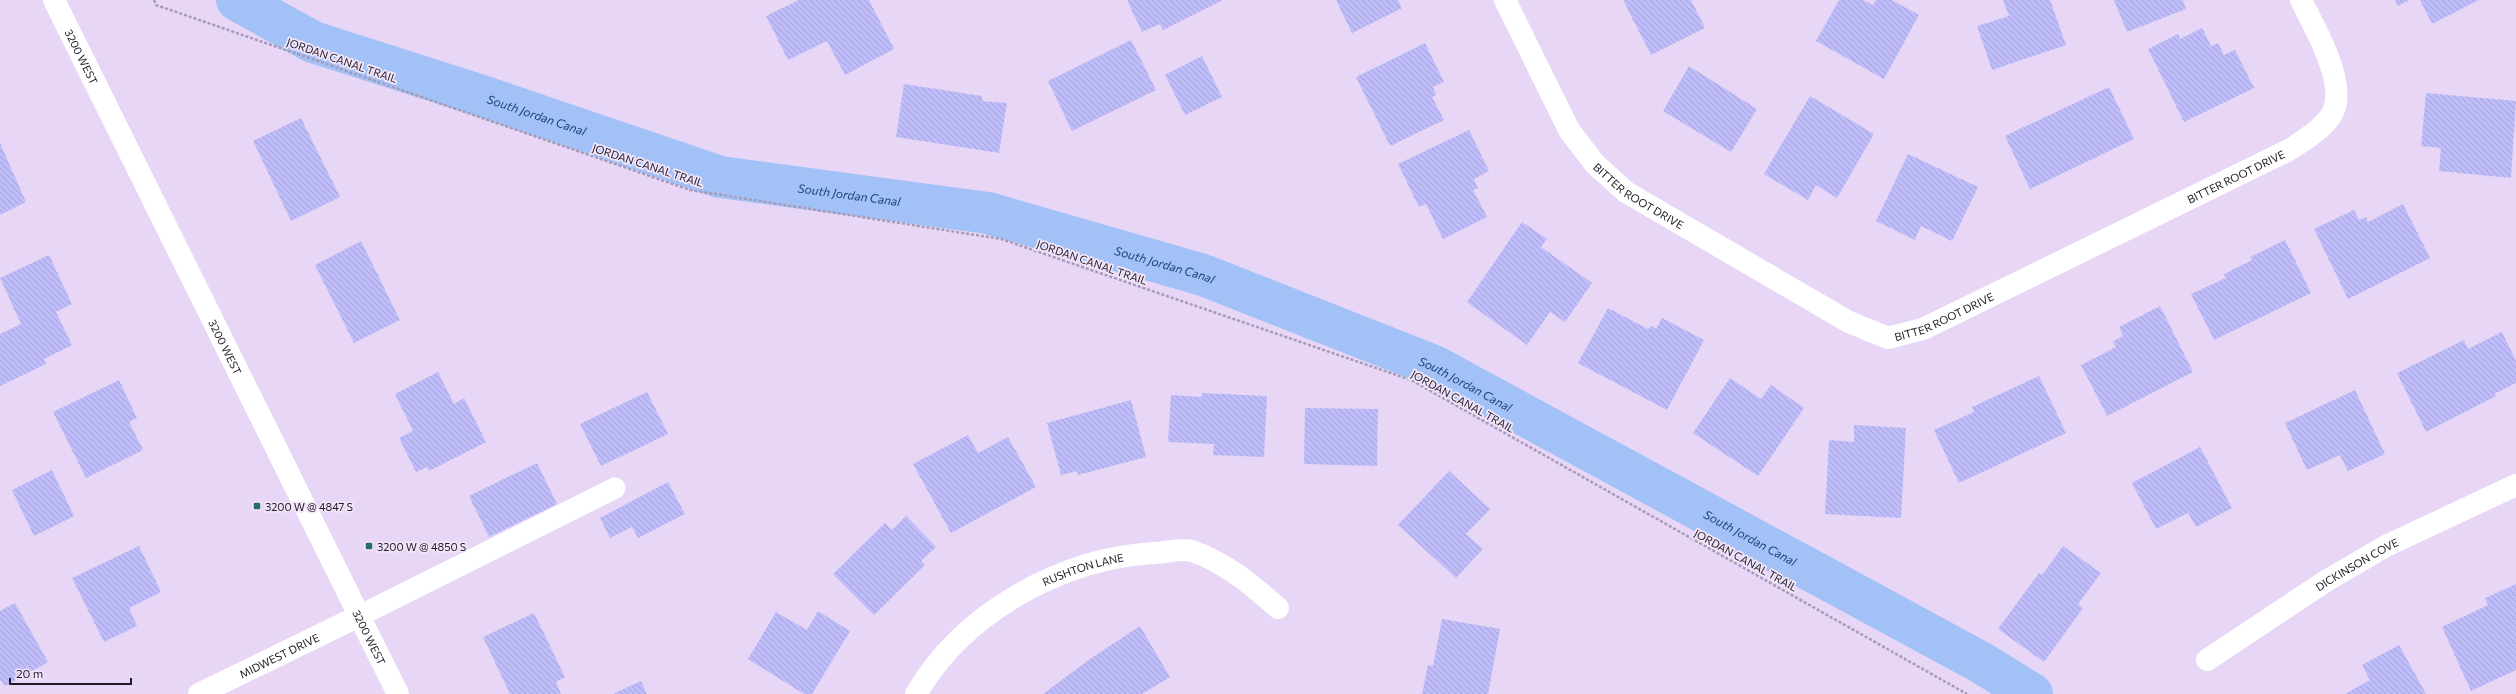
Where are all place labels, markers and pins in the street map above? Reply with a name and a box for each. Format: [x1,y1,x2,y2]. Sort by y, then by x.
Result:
place label: 3200 W @ 4847 S [265,500,353,513]
marker: 3200 W @ 4847 S [252,501,262,511]
place label: 3200 W @ 4850 S [377,540,466,553]
marker: 3200 W @ 4850 S [364,541,374,551]

